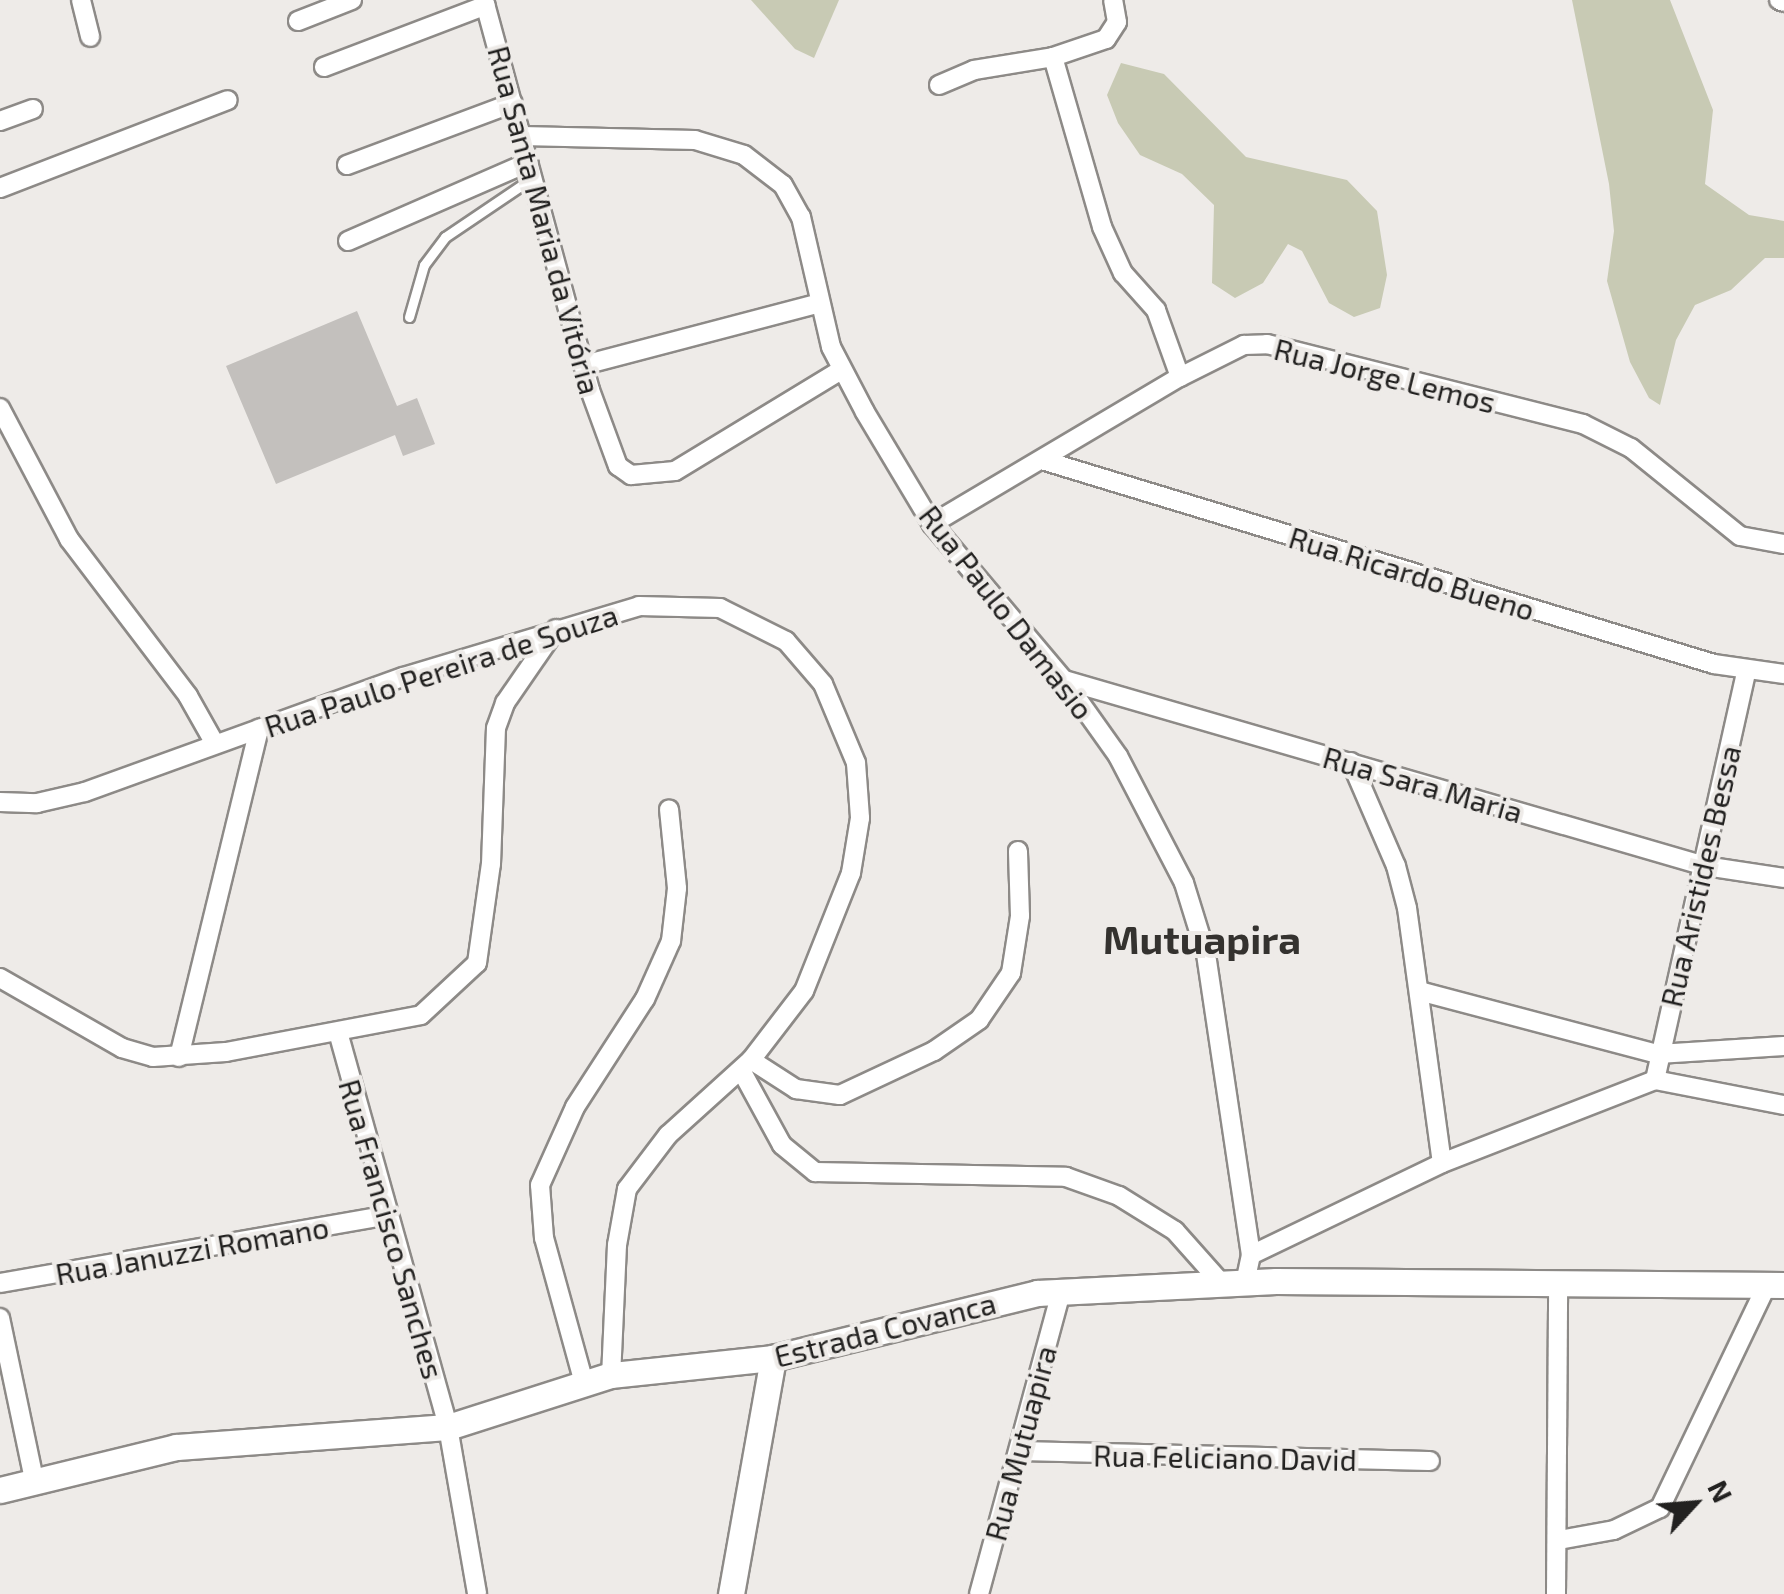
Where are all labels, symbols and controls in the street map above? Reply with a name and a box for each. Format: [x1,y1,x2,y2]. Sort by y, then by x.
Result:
street label: Rua Santa Maria da Vitória [481,41,609,399]
street label: Rua Jorge Lemos [1270,330,1500,420]
street label: Rua Paulo Damasio [912,498,1102,726]
street label: Rua Ricardo Bueno [1285,519,1539,627]
street label: Rua Paulo Pereira de Souza [260,596,622,744]
street label: Rua Sara Maria [1319,738,1527,830]
street label: Rua Aristides Bessa [1652,741,1748,1011]
district label: Mutuapira [1103,914,1301,962]
street label: Rua Francisco Sanches [332,1075,452,1383]
street label: Rua Januzzi Romano [52,1208,332,1292]
street label: Estrada Covanca [770,1284,1000,1374]
street label: Rua Mutuapira [977,1341,1063,1545]
street label: Rua Feliciano David [1093,1437,1357,1477]
north arrow [1644,1454,1744,1554]
text: N [1701,1474,1741,1507]

